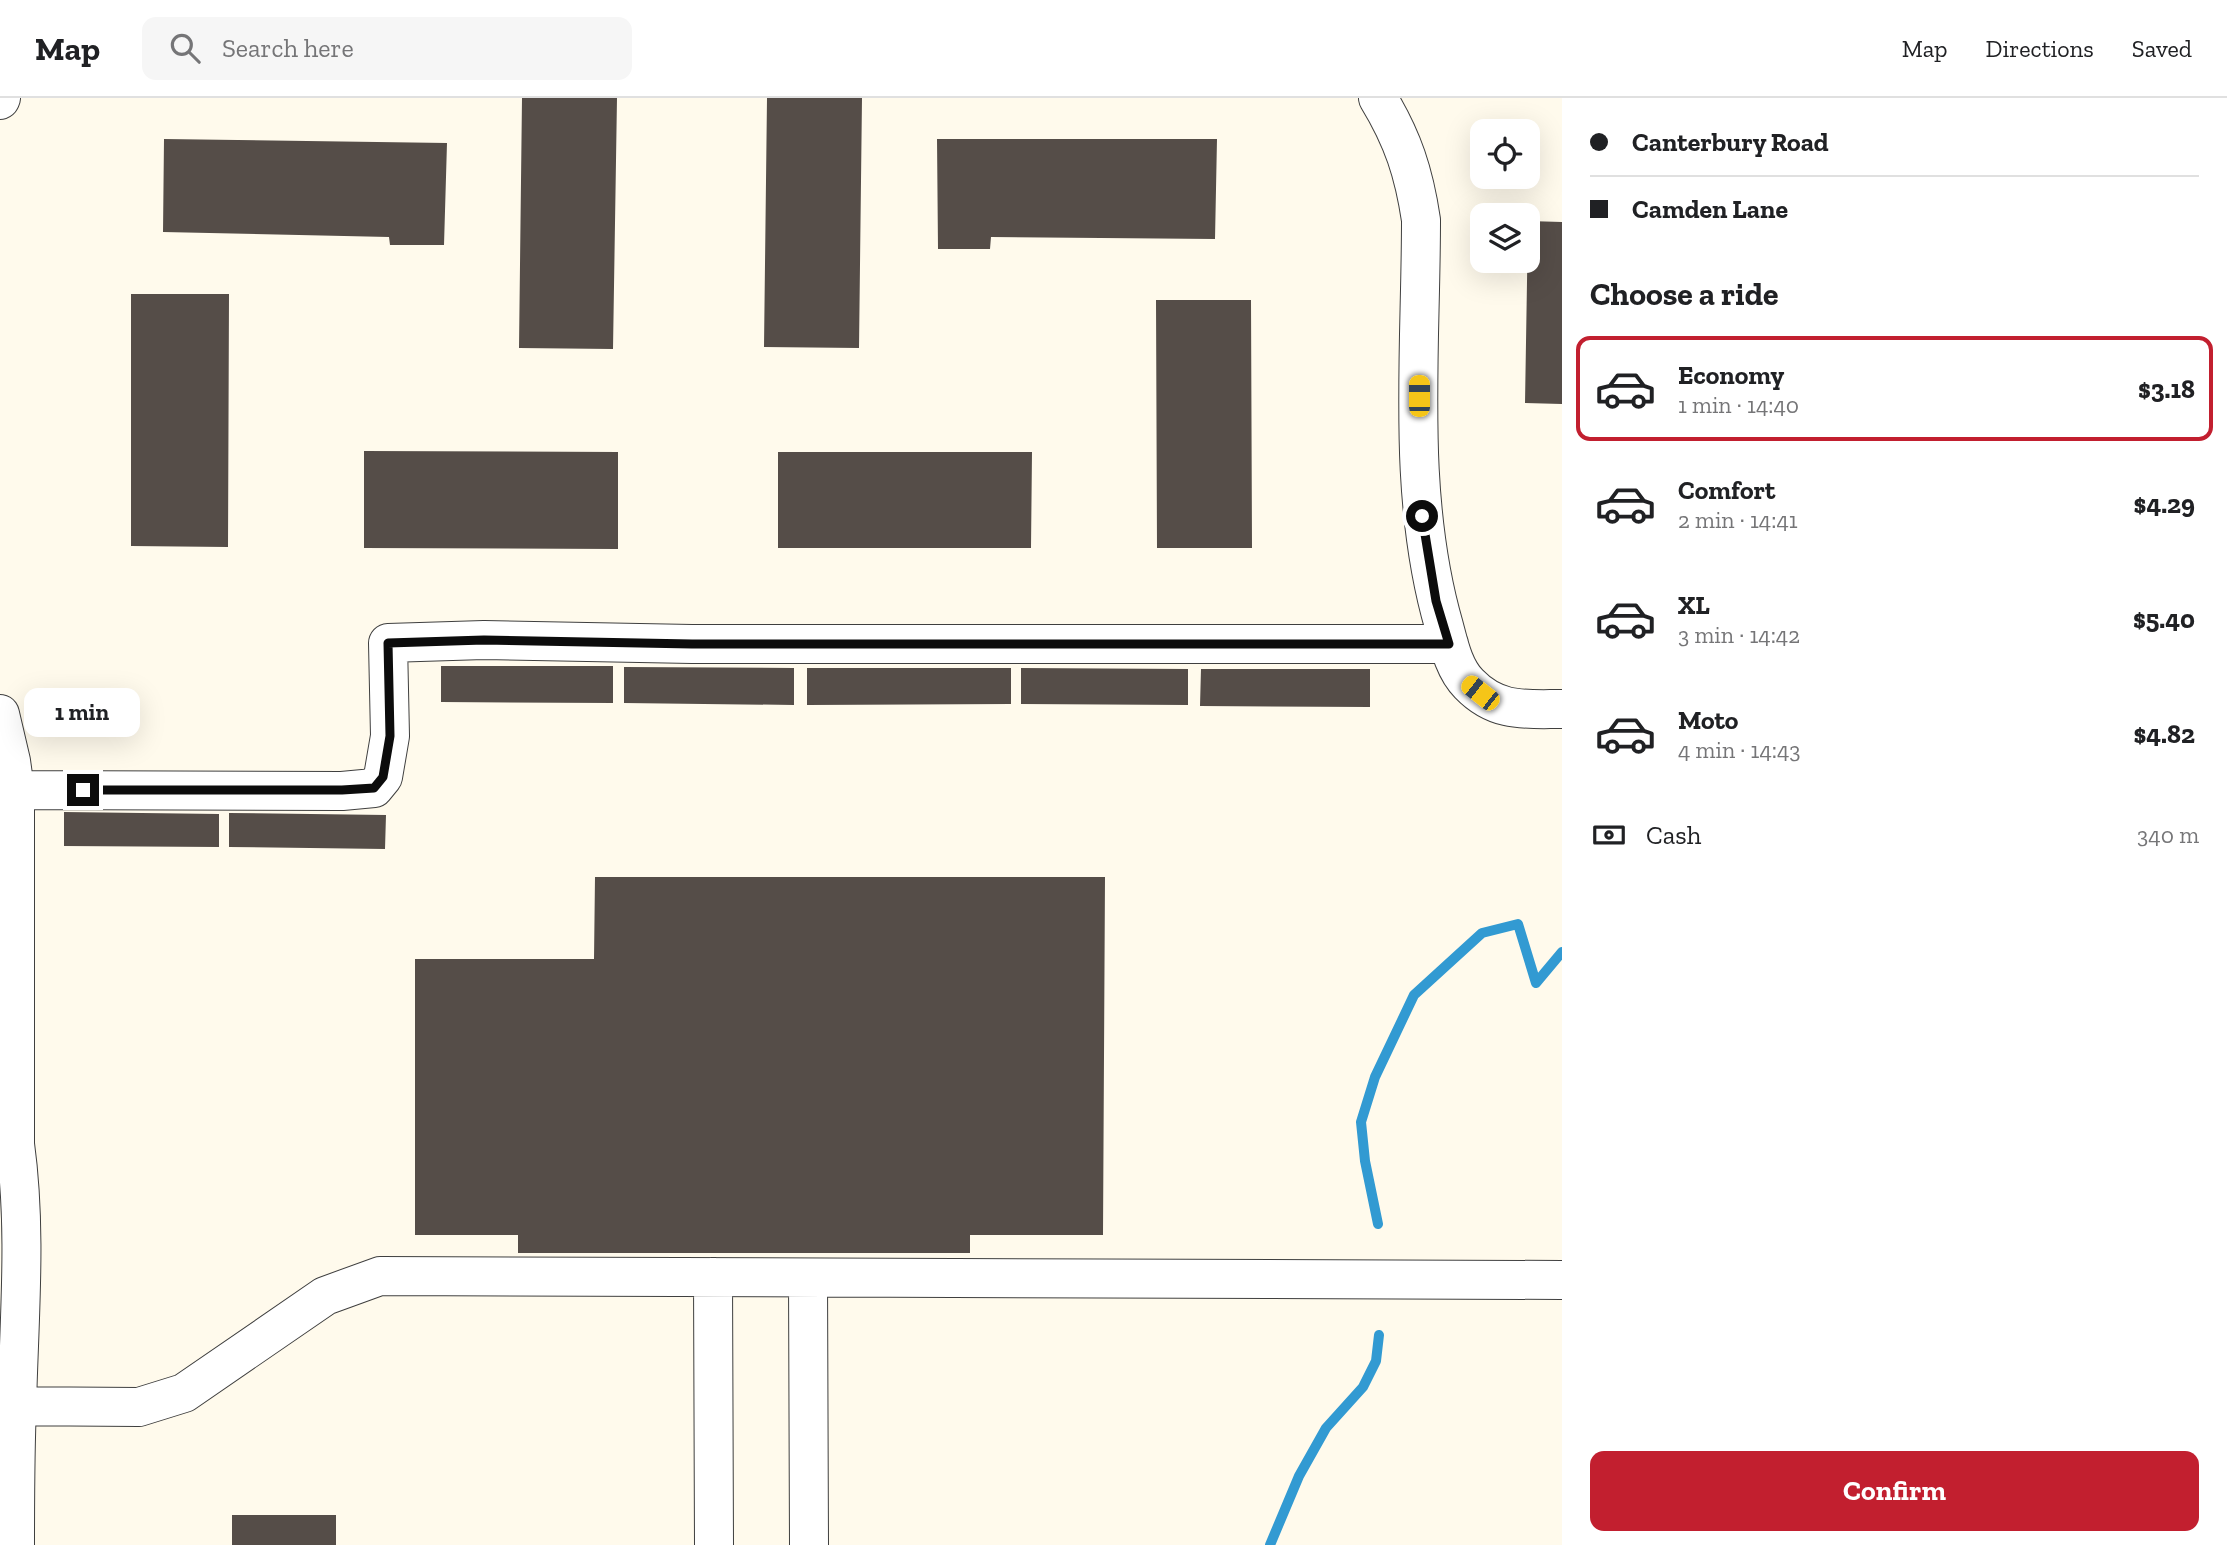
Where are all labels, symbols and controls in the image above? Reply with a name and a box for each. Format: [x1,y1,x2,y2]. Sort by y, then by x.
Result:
search box [142,17,632,80]
text: Map [35,29,100,68]
icon: search [166,29,204,67]
text: Search here [222,32,354,64]
text: Map [1902,34,1948,63]
text: Directions [1986,34,2094,63]
text: Saved [2132,34,2192,63]
map controls [1470,119,1540,273]
button: locate [1470,119,1540,189]
text: Canterbury Road [1632,126,1829,158]
text: Camden Lane [1632,193,1788,225]
button: layers [1470,203,1540,273]
text: Choose a ride [1590,275,1778,313]
icon: car [1594,357,1657,420]
text: Economy [1678,359,1784,391]
text: $3.18 [2138,373,2195,405]
car [1409,375,1430,417]
text: 1 min · 14:40 [1678,391,1799,419]
icon: car [1594,472,1657,535]
text: Comfort [1678,474,1775,506]
text: $4.29 [2134,488,2195,520]
route start [1406,500,1438,532]
text: 2 min · 14:41 [1678,506,1798,534]
icon: car [1594,587,1657,650]
text: XL [1678,589,1710,621]
text: $5.40 [2133,603,2195,635]
text: 3 min · 14:42 [1678,621,1800,649]
car [1457,672,1504,714]
callout: 1 min [25,688,141,738]
text: 1 min [55,698,109,726]
icon: car [1594,702,1657,765]
text: Moto [1678,704,1738,736]
text: $4.82 [2134,718,2195,750]
text: 4 min · 14:43 [1678,736,1801,764]
route end [67,774,99,806]
icon: cash [1590,816,1628,854]
text: Cash [1646,819,1701,851]
text: 340 m [2137,821,2199,849]
button: Confirm [1590,1451,2199,1531]

